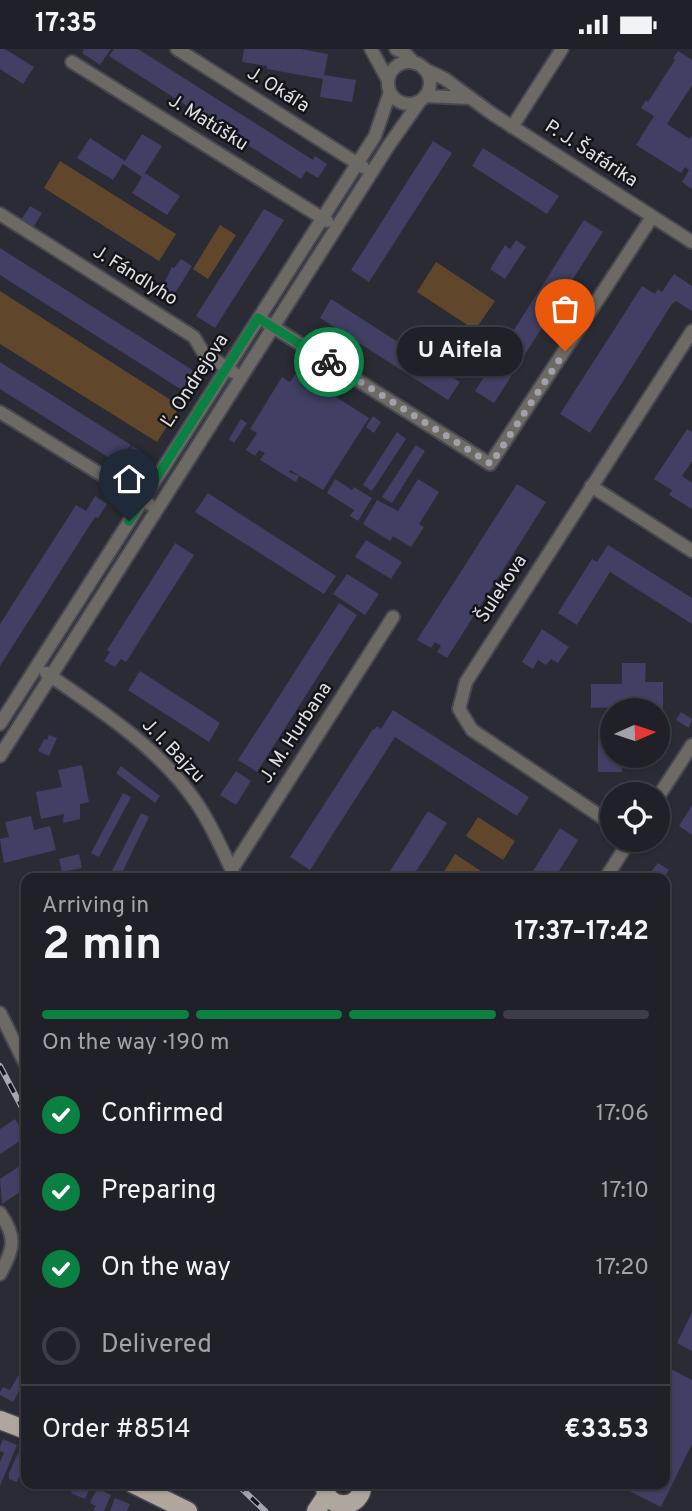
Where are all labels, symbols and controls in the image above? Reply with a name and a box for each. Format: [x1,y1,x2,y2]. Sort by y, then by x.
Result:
text: 17:35 [35,8,97,41]
street label: J. Okáľa [242,62,314,118]
street label: J. Matúšku [164,89,252,157]
street label: P. J. Šafárika [540,114,643,193]
street label: J. Fándlyho [88,240,182,312]
pin [535,279,595,351]
icon: bag [546,290,584,328]
courier [294,327,364,397]
callout: U Aifela [397,327,523,375]
street label: Ľ. Ondrejova [156,330,234,432]
text: U Aifela [418,337,502,366]
icon: bike [310,343,348,381]
pin [99,449,159,521]
icon: home [110,460,148,498]
street label: Šulekova [470,550,533,628]
street label: J. M. Hurbana [254,678,338,788]
north arrow [600,698,670,768]
map controls [600,698,670,852]
street label: J. I. Bajzu [136,714,210,788]
button: locate [600,782,670,852]
text: Arriving in [42,892,149,921]
text: 17:37–17:42 [514,916,649,949]
text: 2 min [42,917,162,976]
text: On the way · 190 m [42,1029,230,1058]
icon: check [42,1096,80,1134]
text: Confirmed [101,1098,224,1131]
text: 17:06 [596,1100,649,1129]
icon: check [42,1173,80,1211]
text: Preparing [101,1175,216,1208]
text: 17:10 [601,1177,649,1206]
icon: check [42,1250,80,1288]
text: On the way [101,1252,231,1285]
text: 17:20 [595,1254,649,1283]
text: Delivered [101,1329,212,1362]
text: Order #8514 [42,1414,191,1447]
text: €33.53 [564,1414,649,1447]

